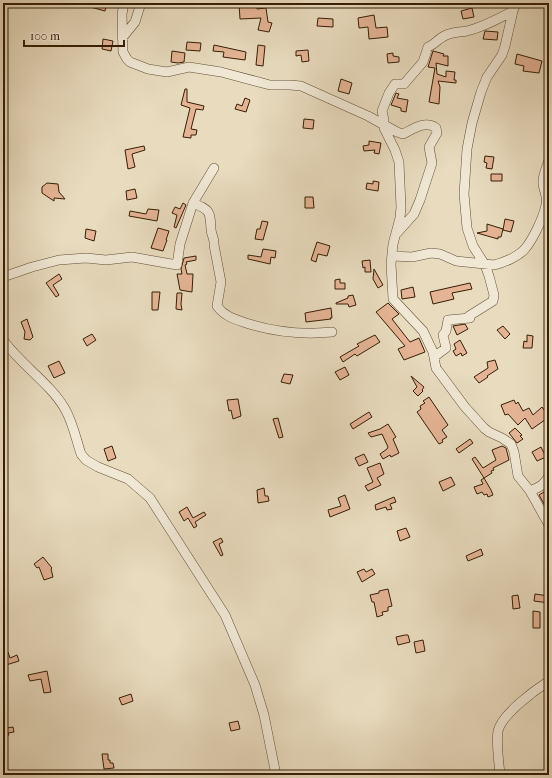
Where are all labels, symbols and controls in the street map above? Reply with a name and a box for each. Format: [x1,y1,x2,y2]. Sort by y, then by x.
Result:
scale bar [24,22,124,48]
text: 100 m [30,29,60,43]

